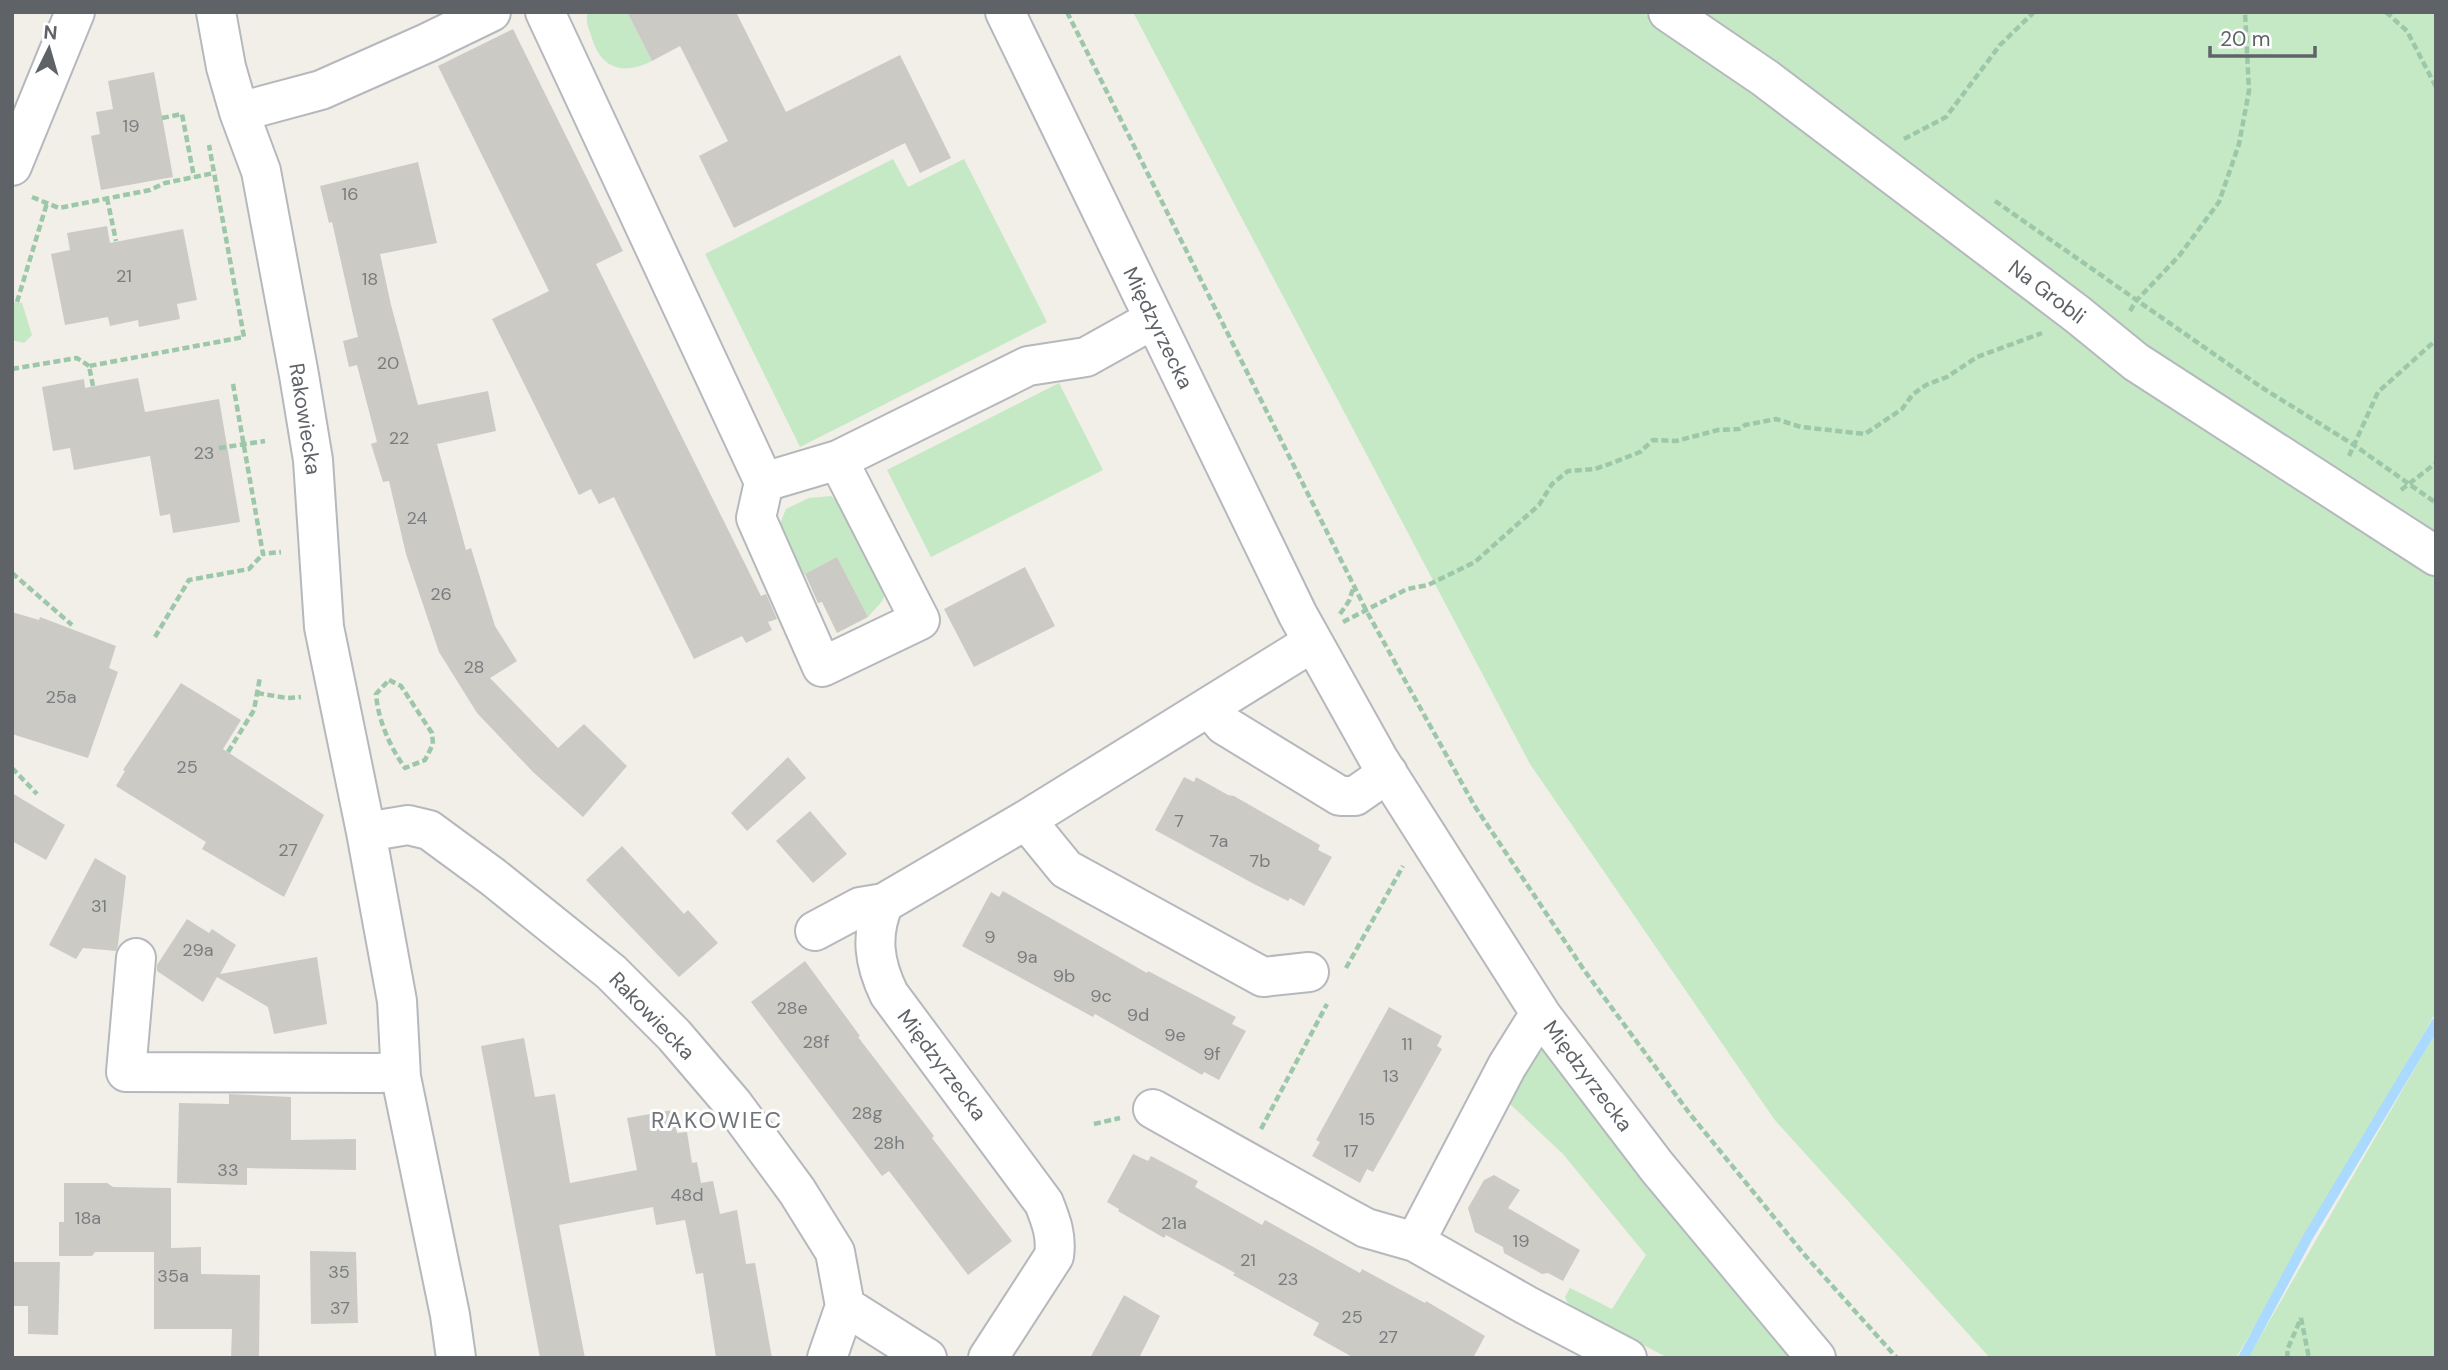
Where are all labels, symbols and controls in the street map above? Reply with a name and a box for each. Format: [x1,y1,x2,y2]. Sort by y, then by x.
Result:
north arrow [14,14,84,84]
scale bar [2210,14,2315,58]
text: N [42,20,58,46]
text: 20 m [2220,25,2271,53]
house number: 19 [123,114,139,138]
house number: 16 [342,182,358,206]
street label: Na Grobli [2003,254,2091,330]
street label: Międzyrzecka [1116,262,1200,394]
house number: 21 [116,264,132,288]
house number: 18 [362,267,378,291]
house number: 20 [377,351,399,375]
street label: Rakowiecka [282,361,328,477]
house number: 22 [389,426,409,450]
house number: 23 [193,441,215,465]
house number: 24 [407,506,428,530]
house number: 26 [430,582,452,606]
house number: 28 [463,655,485,679]
house number: 25a [45,685,77,709]
house number: 25 [176,755,198,779]
house number: 7 [1174,809,1184,833]
house number: 7a [1210,829,1228,853]
house number: 27 [278,838,298,862]
house number: 7b [1250,849,1270,873]
house number: 31 [91,894,107,918]
house number: 9 [984,925,996,949]
house number: 29a [182,938,214,962]
house number: 9a [1016,945,1038,969]
house number: 9b [1053,964,1075,988]
street label: Rakowiecka [603,966,701,1066]
house number: 9c [1090,984,1112,1008]
house number: 28e [776,996,808,1020]
house number: 9d [1127,1003,1149,1027]
street label: Międzyrzecka [891,1004,993,1126]
street label: Międzyrzecka [1537,1015,1639,1137]
house number: 9e [1164,1023,1186,1047]
house number: 28f [802,1030,830,1054]
house number: 11 [1401,1032,1413,1056]
house number: 9f [1203,1042,1221,1066]
house number: 13 [1383,1064,1399,1088]
house number: 28g [851,1101,883,1125]
district label: RAKOWIEC [651,1105,783,1135]
house number: 15 [1359,1107,1375,1131]
house number: 28h [873,1131,905,1155]
house number: 17 [1343,1139,1359,1163]
house number: 33 [217,1158,239,1182]
house number: 48d [670,1183,704,1207]
house number: 18a [75,1206,101,1230]
house number: 21a [1161,1211,1187,1235]
house number: 19 [1513,1229,1529,1253]
house number: 21 [1240,1248,1256,1272]
house number: 35 [328,1260,350,1284]
house number: 35a [157,1264,189,1288]
house number: 23 [1277,1267,1299,1291]
house number: 37 [330,1296,350,1320]
house number: 25 [1341,1305,1363,1329]
house number: 27 [1378,1325,1398,1349]

